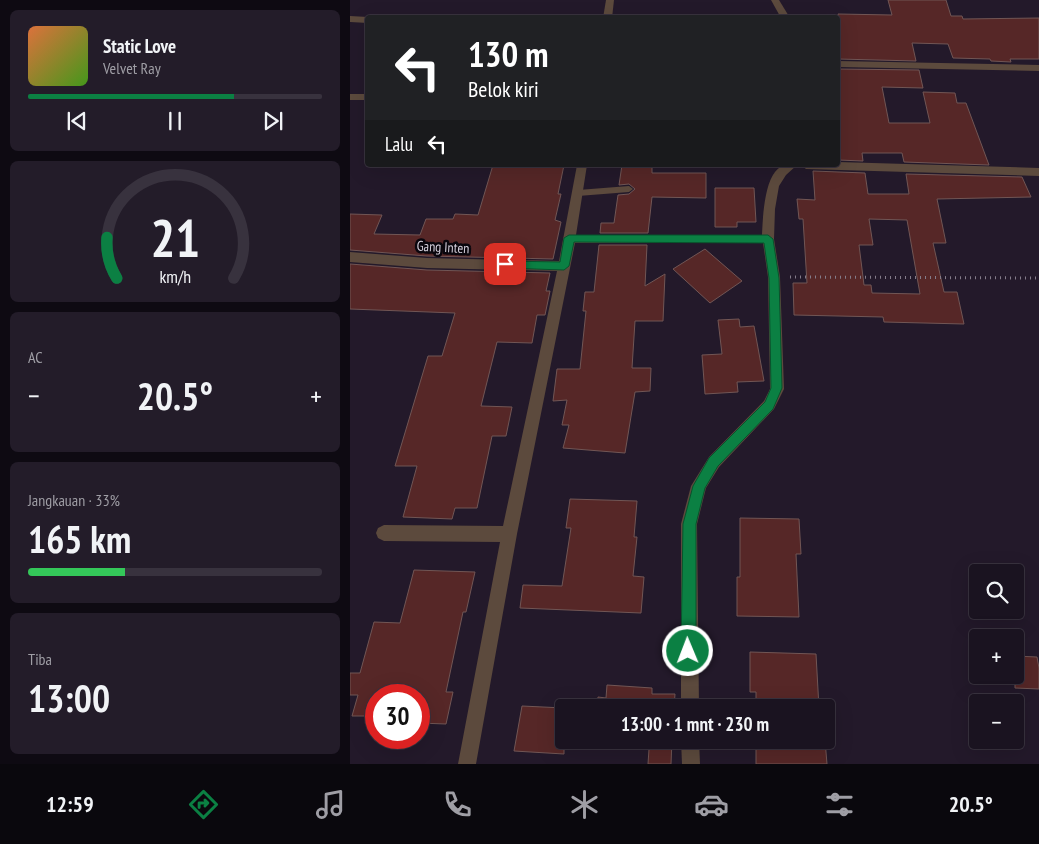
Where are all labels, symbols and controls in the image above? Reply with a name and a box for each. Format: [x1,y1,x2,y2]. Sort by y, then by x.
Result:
text: 130 m [468,31,549,77]
text: Static Love [103,34,176,58]
icon: left [385,35,450,100]
text: Velvet Ray [103,58,161,78]
text: Belok kiri [468,75,539,103]
icon: previous [63,107,91,135]
icon: pause [161,107,189,135]
icon: next [259,107,287,135]
icon: left [423,130,451,158]
text: Lalu [385,132,413,156]
text: 21 [150,204,200,271]
street label: Gang Inten [416,237,470,257]
pin [484,243,526,285]
icon: arrive [491,250,519,278]
text: km/h [159,265,191,288]
text: AC [28,347,43,367]
text: 20.5° [137,371,213,420]
text: − [28,377,40,414]
text: + [310,377,322,414]
text: Jangkauan · 33% [28,490,120,510]
text: 165 km [28,514,131,563]
map controls [969,564,1024,749]
button: search [969,564,1024,619]
position arrow [661,624,713,676]
button: + [969,629,1024,684]
text: Tiba [28,649,52,669]
text: 13:00 [28,673,110,722]
speed limit sign: 30 [365,684,430,749]
button: − [969,694,1024,749]
text: 13:00 · 1 mnt · 230 m [621,712,769,736]
icon: directions [186,787,221,822]
icon: music [313,787,348,822]
icon: phone [440,787,475,822]
icon: climate [567,787,602,822]
icon: car [694,787,729,822]
icon: filters [822,787,857,822]
text: 12:59 [46,790,94,818]
text: 20.5° [949,790,993,818]

